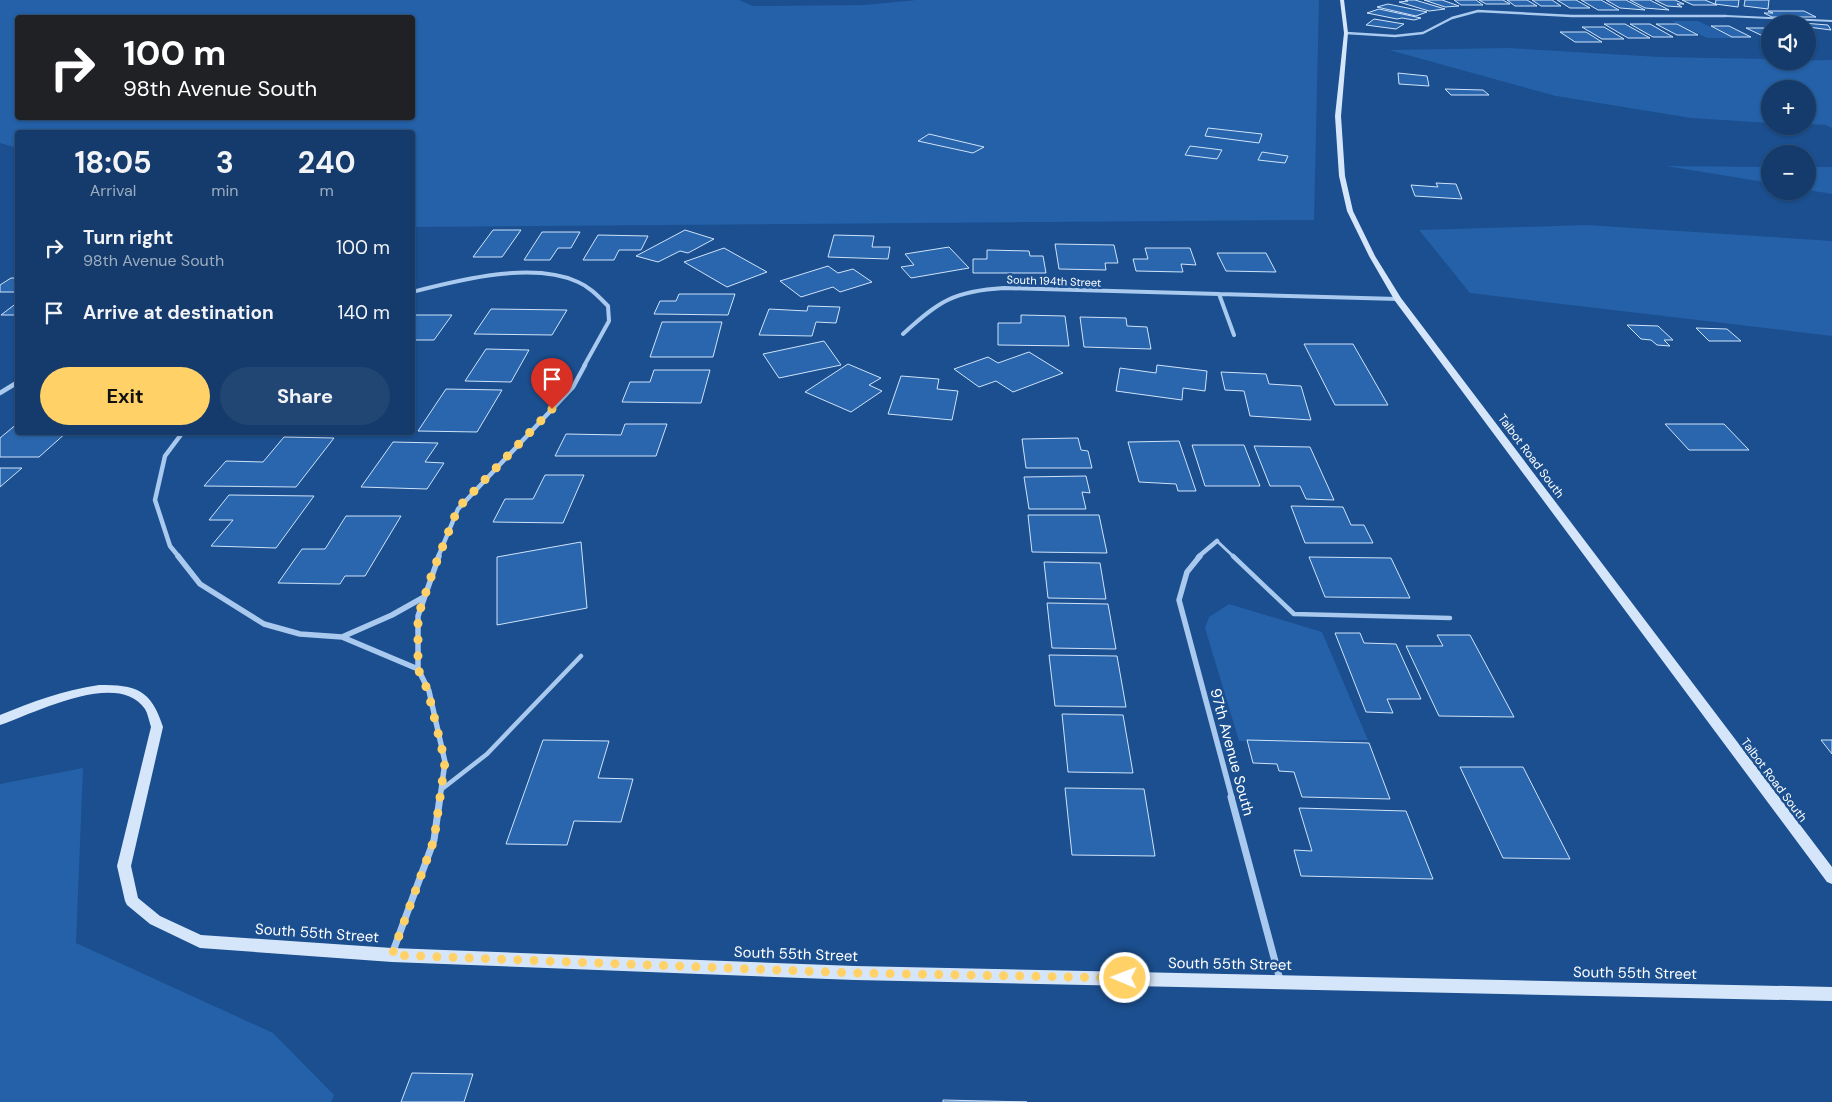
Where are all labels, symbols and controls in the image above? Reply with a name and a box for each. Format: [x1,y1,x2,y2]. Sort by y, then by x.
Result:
map controls [1761,15,1816,200]
button: sound [1761,15,1816,70]
text: 100 m [123,30,226,76]
icon: right [40,35,105,100]
text: 98th Avenue South [123,74,317,103]
button: + [1761,80,1816,135]
text: 18:05 [74,143,152,182]
text: 3 [216,143,234,182]
text: 240 [298,143,356,182]
button: − [1761,145,1816,200]
text: Arrival [90,180,136,201]
text: min [211,180,238,201]
text: m [320,180,334,201]
text: Turn right [83,225,173,250]
icon: right [40,234,68,262]
text: 100 m [336,235,390,260]
text: 98th Avenue South [83,250,224,271]
street label: South 194th Street [1007,272,1101,290]
icon: arrive [40,299,68,327]
text: Arrive at destination [83,300,274,325]
text: 140 m [338,300,390,325]
pin [531,358,573,409]
icon: arrive [538,365,566,393]
button: Exit [40,367,210,425]
button: Share [220,367,390,425]
street label: Talbot Road South [1494,411,1568,501]
street label: 97th Avenue South [1205,686,1259,818]
street label: Talbot Road South [1737,735,1811,825]
street label: South 55th Street [254,919,380,947]
street label: South 55th Street [734,942,858,966]
position arrow [1098,951,1150,1003]
street label: South 55th Street [1168,953,1292,975]
street label: South 55th Street [1573,962,1697,984]

